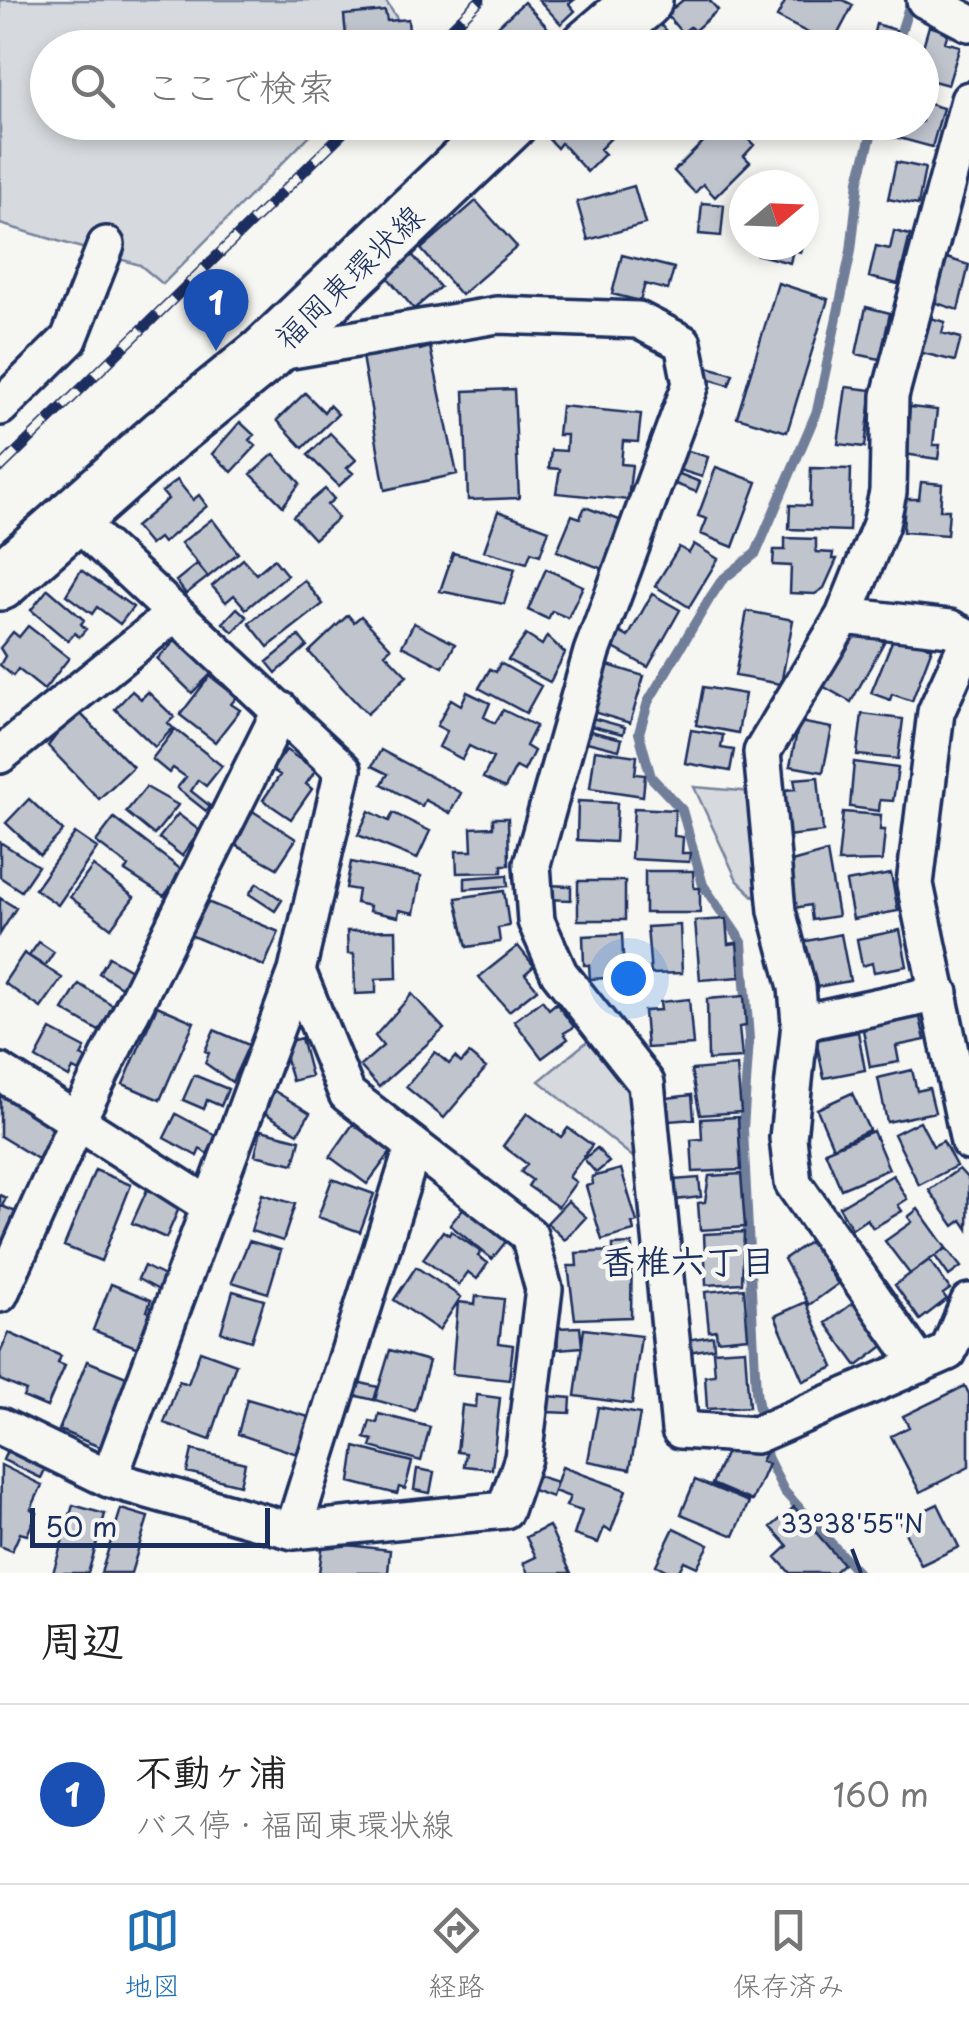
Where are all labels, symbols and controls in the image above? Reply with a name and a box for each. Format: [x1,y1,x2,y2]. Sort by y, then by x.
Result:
search box [30,30,939,140]
text: ここで検索 [145,57,335,114]
icon: search [65,58,120,113]
north arrow [729,170,819,260]
street label: 福岡東環状線 [262,192,434,360]
pin: 1 [184,268,248,351]
your location [603,953,654,1004]
district label: 香椎六丁目 [600,1233,776,1286]
scale bar [30,1503,270,1548]
text: 50 m [45,1504,118,1547]
text: 33°38'55"N [780,1504,924,1542]
text: 周辺 [40,1607,124,1670]
text: 不動ヶ浦 [135,1742,287,1799]
text: 1 [65,1770,80,1818]
text: 160 m [833,1770,929,1818]
text: バス停 · 福岡東環状線 [135,1799,453,1847]
tab: 地図 [124,1903,180,2006]
tab: 経路 [428,1903,485,2006]
tab: 保存済み [733,1903,845,2006]

